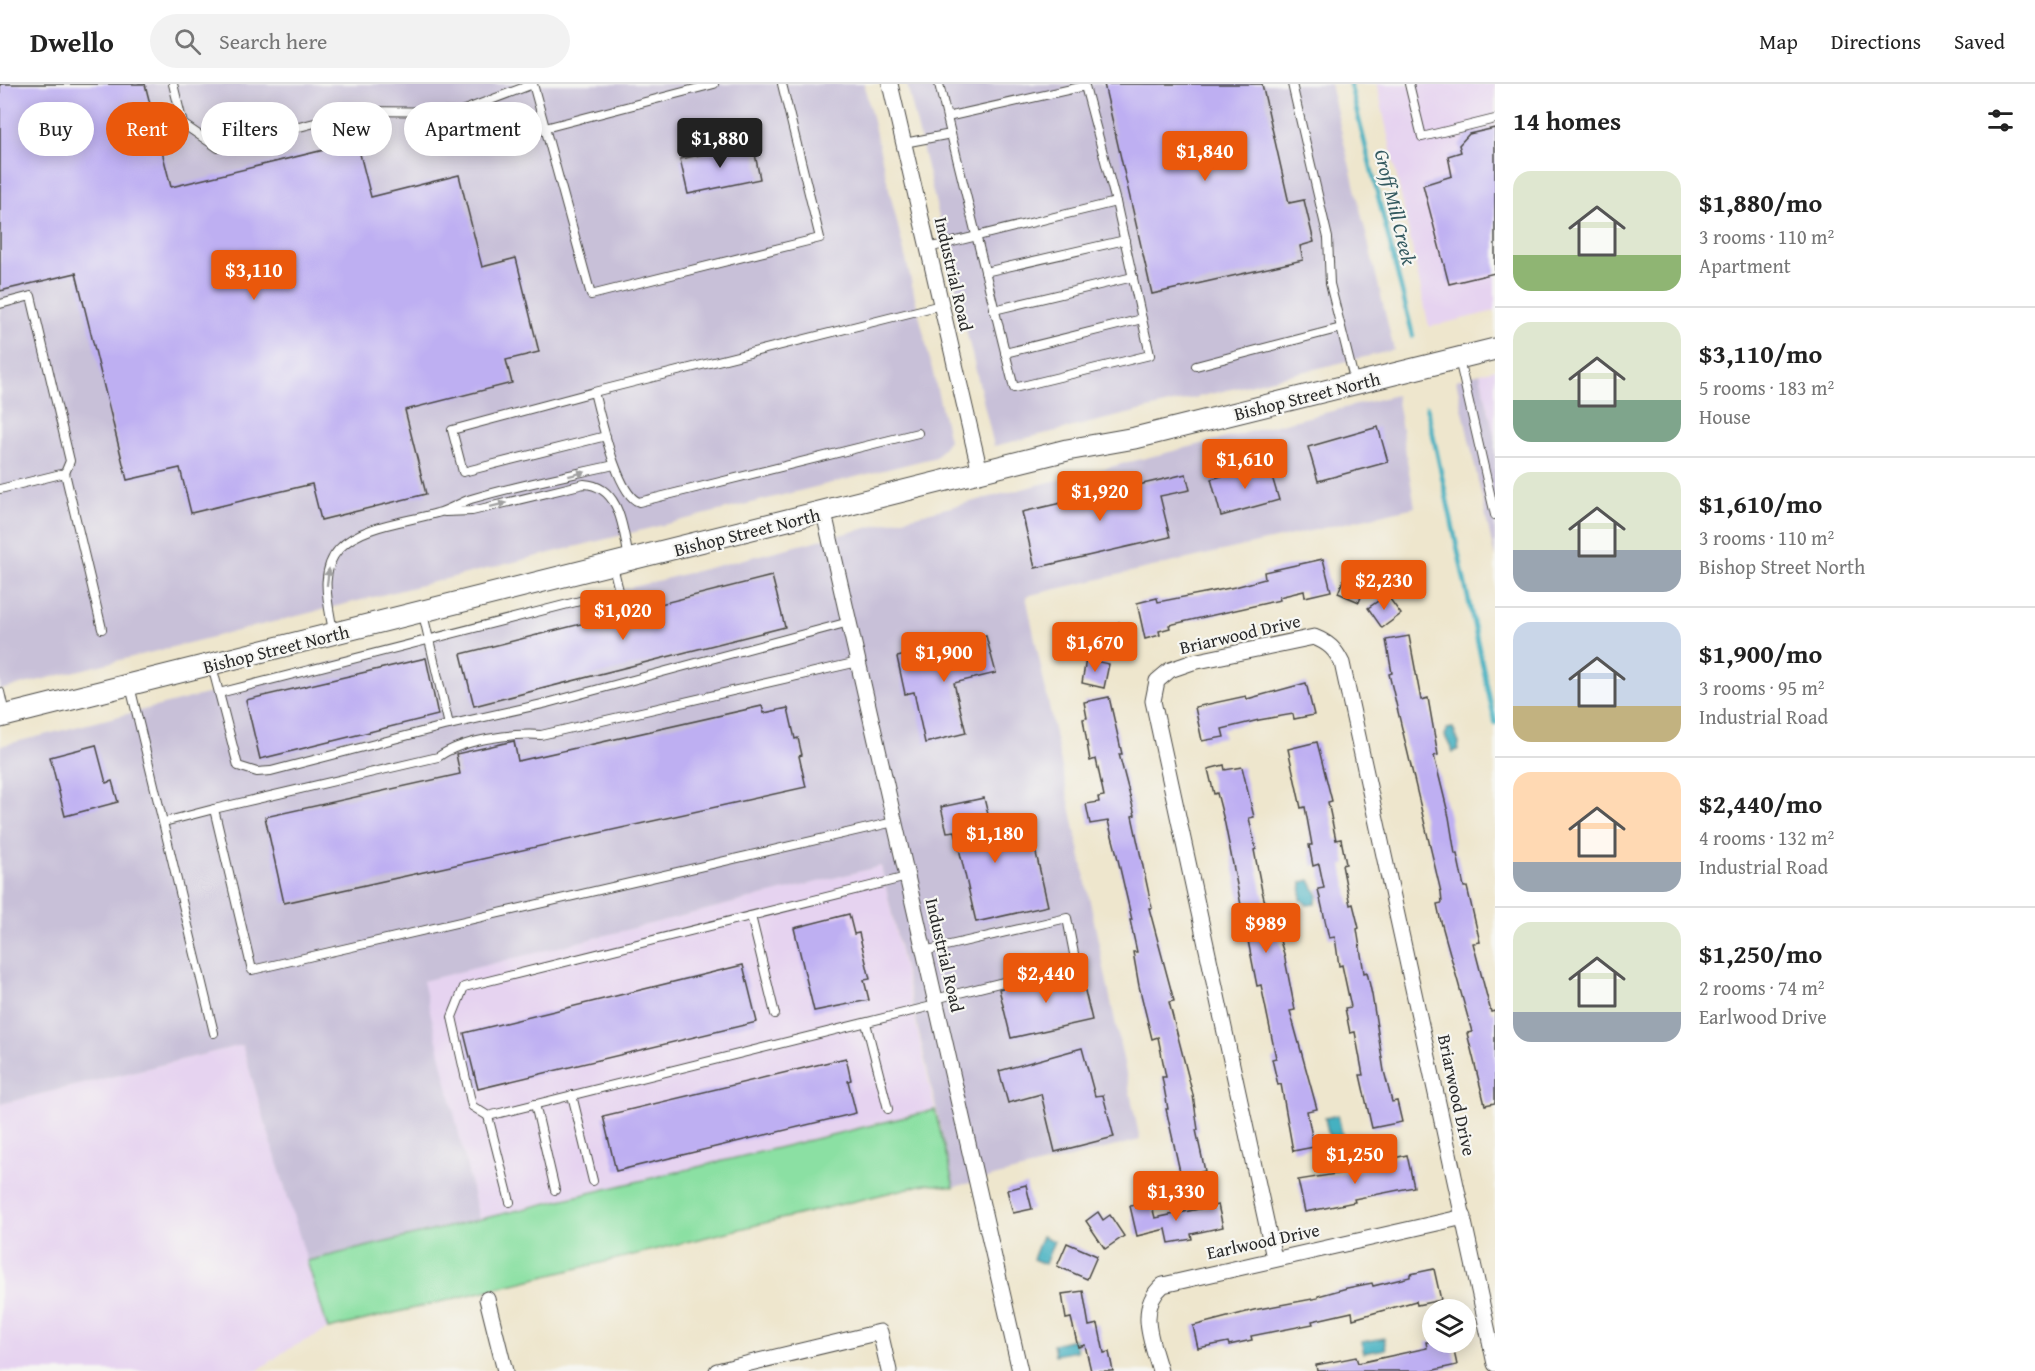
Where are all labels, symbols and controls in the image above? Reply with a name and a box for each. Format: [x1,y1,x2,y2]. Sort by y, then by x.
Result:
search box [150,14,570,68]
text: Dwello [30,21,114,62]
icon: search [171,25,204,58]
text: Search here [219,25,327,57]
text: Map [1759,26,1798,57]
text: Directions [1831,26,1921,57]
text: Saved [1954,26,2005,57]
text: 14 homes [1513,101,1621,140]
chip: Buy [18,102,94,156]
chip: Rent [106,102,189,156]
chip: Filters [201,102,299,156]
chip: New [311,102,392,156]
chip: Apartment [404,102,542,156]
icon: filters [1984,104,2017,137]
pin: $1,880 [671,118,769,169]
text: $1,880 [691,123,749,152]
pin: $1,840 [1156,131,1254,182]
text: $1,840 [1176,136,1234,165]
water label: Groff Mill Creek [1368,146,1425,269]
text: $1,880/mo [1699,183,1822,222]
icon: home [1561,195,1633,267]
street label: Industrial Road [928,214,980,334]
text: 3 rooms · 110 m² [1699,222,1834,251]
pin: $3,110 [205,250,303,301]
text: Apartment [1699,251,1791,280]
text: $3,110 [225,255,283,284]
text: $3,110/mo [1699,334,1822,373]
icon: home [1561,346,1633,418]
street label: Bishop Street North [1231,365,1383,427]
text: 5 rooms · 183 m² [1699,373,1834,402]
text: House [1699,402,1751,431]
pin: $1,610 [1196,439,1294,490]
text: $1,610 [1216,444,1274,473]
one-way arrow [568,468,586,478]
pin: $1,920 [1051,471,1149,522]
text: $1,920 [1071,476,1129,505]
text: $1,610/mo [1699,484,1822,523]
icon: home [1561,496,1633,568]
one-way arrow [489,499,507,509]
street label: Bishop Street North [671,501,823,563]
text: 3 rooms · 110 m² [1699,523,1834,552]
text: Bishop Street North [1699,552,1865,581]
pin: $2,230 [1335,560,1433,611]
text: $2,230 [1355,565,1413,594]
one-way arrow [323,567,332,586]
pin: $1,020 [574,590,672,641]
text: $1,020 [594,595,652,624]
street label: Briarwood Drive [1177,607,1303,661]
street label: Bishop Street North [200,618,352,680]
pin: $1,670 [1046,622,1144,673]
text: $1,670 [1066,627,1124,656]
pin: $1,900 [895,632,993,683]
text: $1,900/mo [1699,634,1822,673]
text: $1,900 [915,637,973,666]
icon: home [1561,646,1633,718]
text: 3 rooms · 95 m² [1699,673,1825,702]
text: Industrial Road [1699,702,1828,731]
text: $2,440/mo [1699,784,1822,823]
icon: home [1561,796,1633,868]
pin: $1,180 [946,813,1044,864]
text: $1,180 [966,818,1024,847]
text: 4 rooms · 132 m² [1699,823,1834,852]
text: Industrial Road [1699,852,1828,881]
street label: Industrial Road [919,895,971,1015]
pin: $989 [1230,903,1302,954]
text: $989 [1245,908,1287,937]
text: $1,250/mo [1699,934,1822,973]
icon: home [1561,946,1633,1018]
pin: $2,440 [997,953,1095,1004]
text: $2,440 [1017,958,1075,987]
text: 2 rooms · 74 m² [1699,973,1825,1002]
text: Earlwood Drive [1699,1002,1827,1031]
street label: Briarwood Drive [1431,1032,1483,1158]
pin: $1,250 [1306,1134,1404,1185]
text: $1,250 [1326,1139,1384,1168]
pin: $1,330 [1127,1171,1225,1222]
text: $1,330 [1147,1176,1205,1205]
street label: Earlwood Drive [1204,1216,1322,1266]
map controls [1422,1299,1476,1353]
button: layers [1422,1299,1476,1353]

